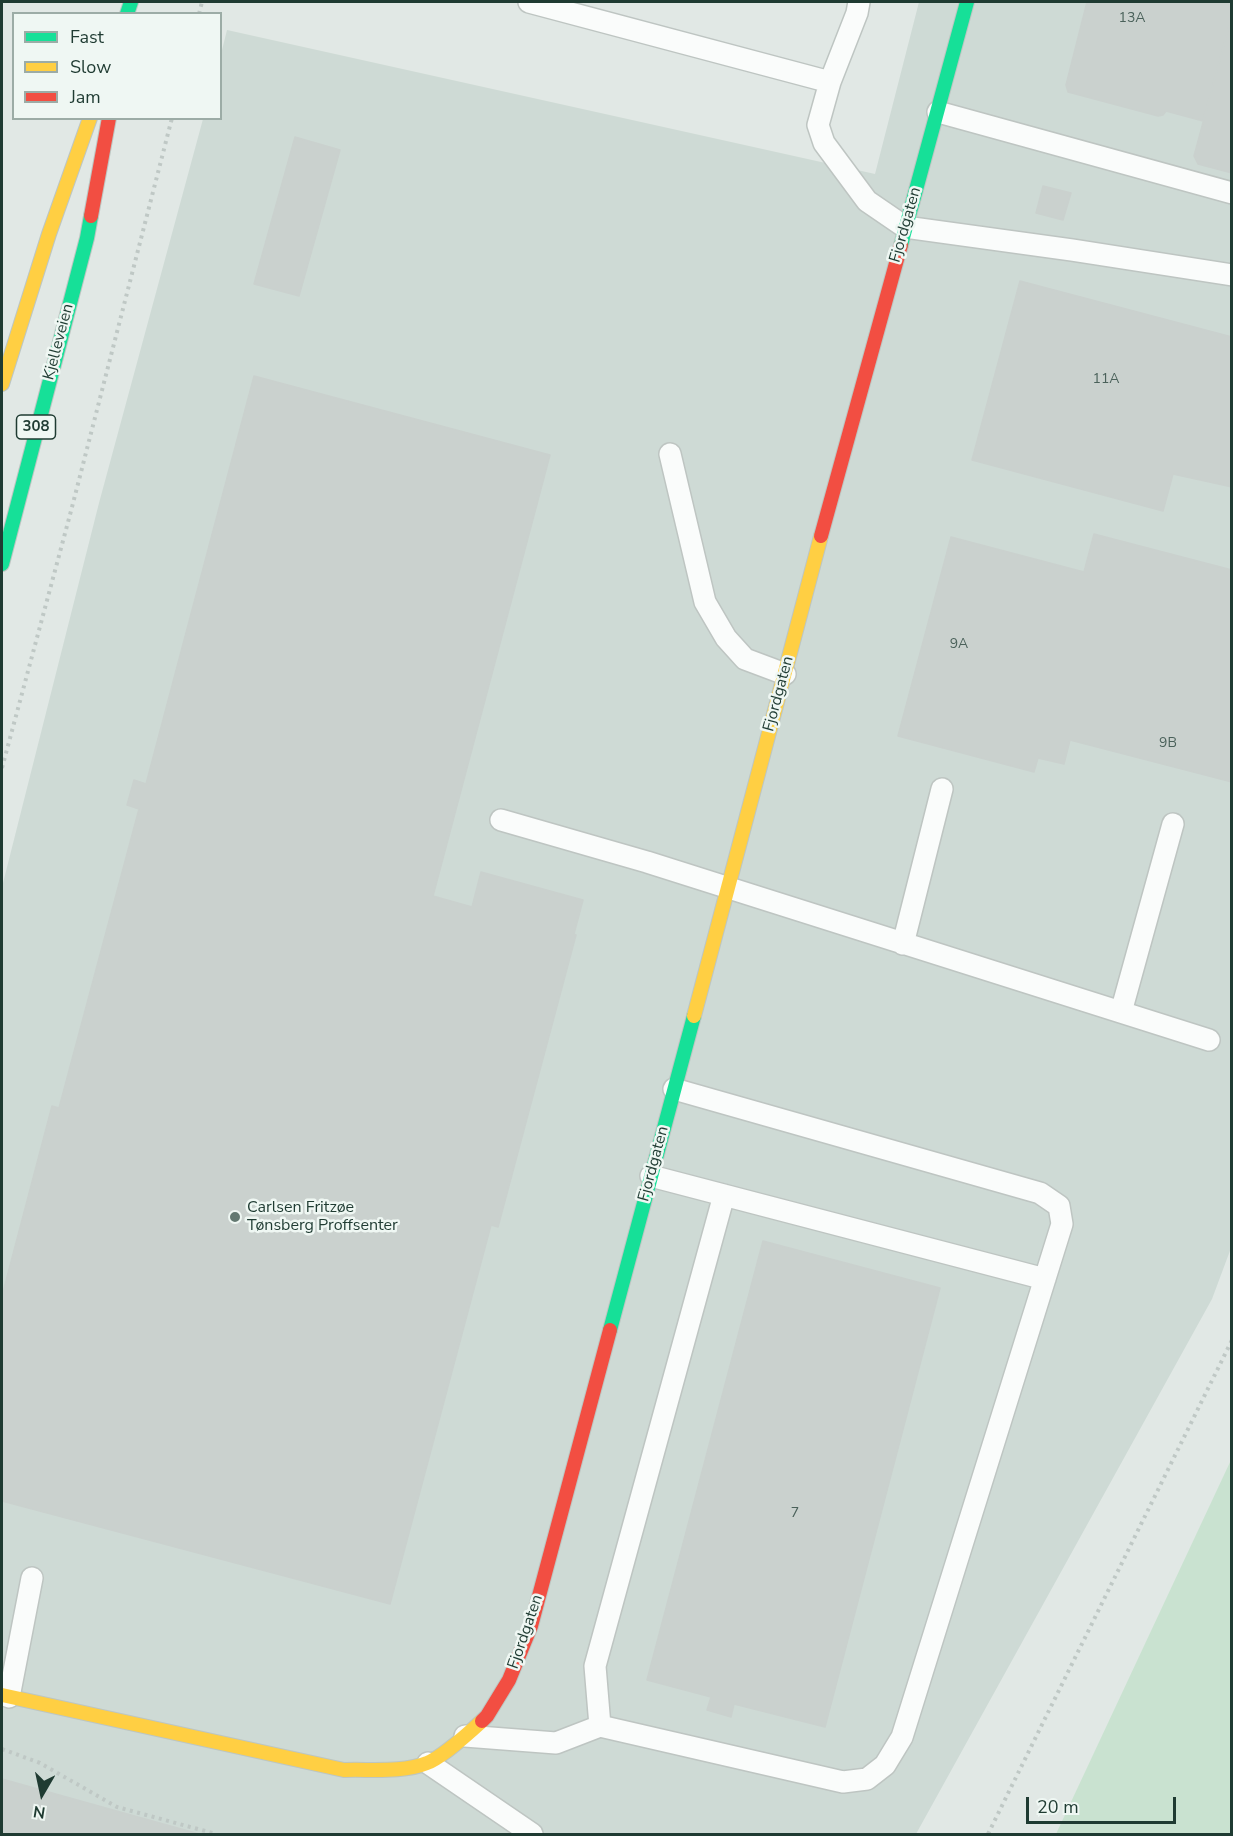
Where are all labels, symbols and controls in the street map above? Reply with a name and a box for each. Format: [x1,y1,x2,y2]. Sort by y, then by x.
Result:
house number: 13A [1118,11,1146,27]
legend [12,12,222,120]
text: Fast [70,25,104,49]
text: Slow [70,55,111,79]
text: Jam [70,85,101,109]
street label: Fjordgaten [886,185,926,265]
street label: Kjelleveien [40,302,78,382]
house number: 11A [1092,372,1120,388]
road number: 308 [16,415,56,439]
house number: 9A [950,637,968,653]
street label: Fjordgaten [760,654,798,734]
house number: 9B [1159,736,1177,752]
street label: Fjordgaten [635,1124,673,1204]
place label: Carlsen Fritzøe Tønsberg Proffsenter [247,1198,398,1236]
marker: Carlsen Fritzøe Tønsberg Proffsenter [228,1210,242,1224]
house number: 7 [791,1506,799,1522]
street label: Fjordgaten [504,1592,548,1672]
north arrow [12,1764,72,1824]
scale bar [1029,1785,1179,1823]
text: 20 m [1037,1795,1079,1819]
text: N [32,1800,47,1824]

